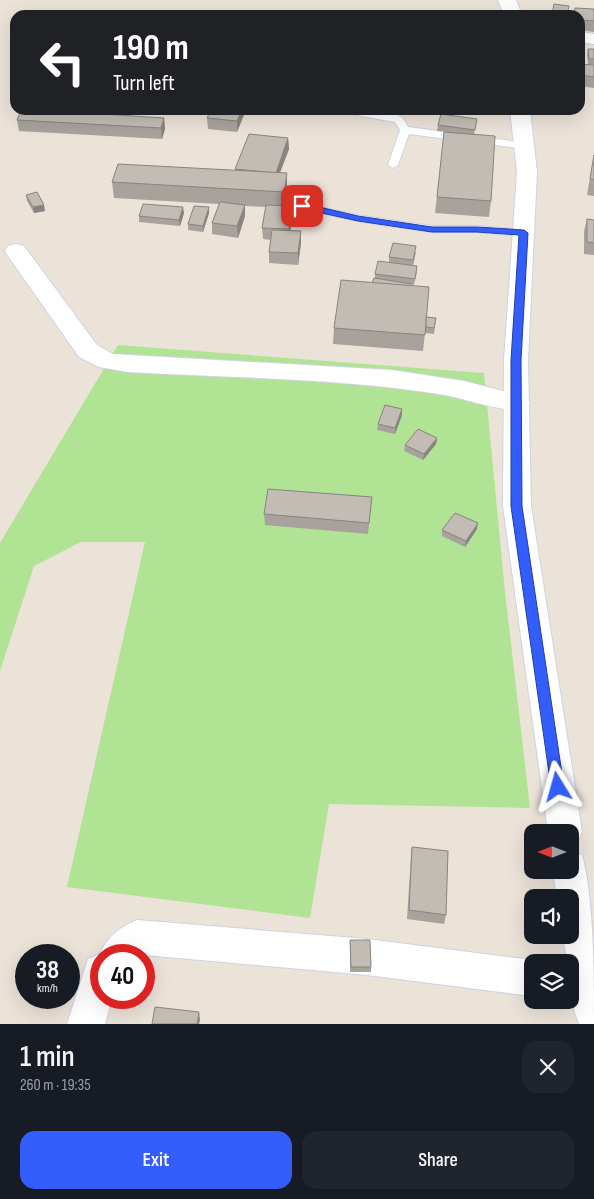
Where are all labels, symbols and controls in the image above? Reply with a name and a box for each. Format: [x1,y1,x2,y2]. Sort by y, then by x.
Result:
text: 190 m [113,27,189,70]
icon: left [30,30,95,95]
text: Turn left [113,70,175,97]
pin [281,185,323,227]
icon: arrive [288,192,316,220]
position arrow [531,760,583,812]
north arrow [524,824,579,879]
map controls [524,824,579,1009]
button: sound [524,889,579,944]
speed limit sign: 40 [90,944,155,1009]
button: layers [524,954,579,1009]
text: 38 [36,955,59,986]
text: km/h [37,981,58,996]
text: 1 min [20,1039,75,1075]
button: close [522,1041,574,1093]
text: 260 m · 19:35 [20,1076,91,1095]
button: Exit [20,1131,292,1189]
button: Share [302,1131,574,1189]

